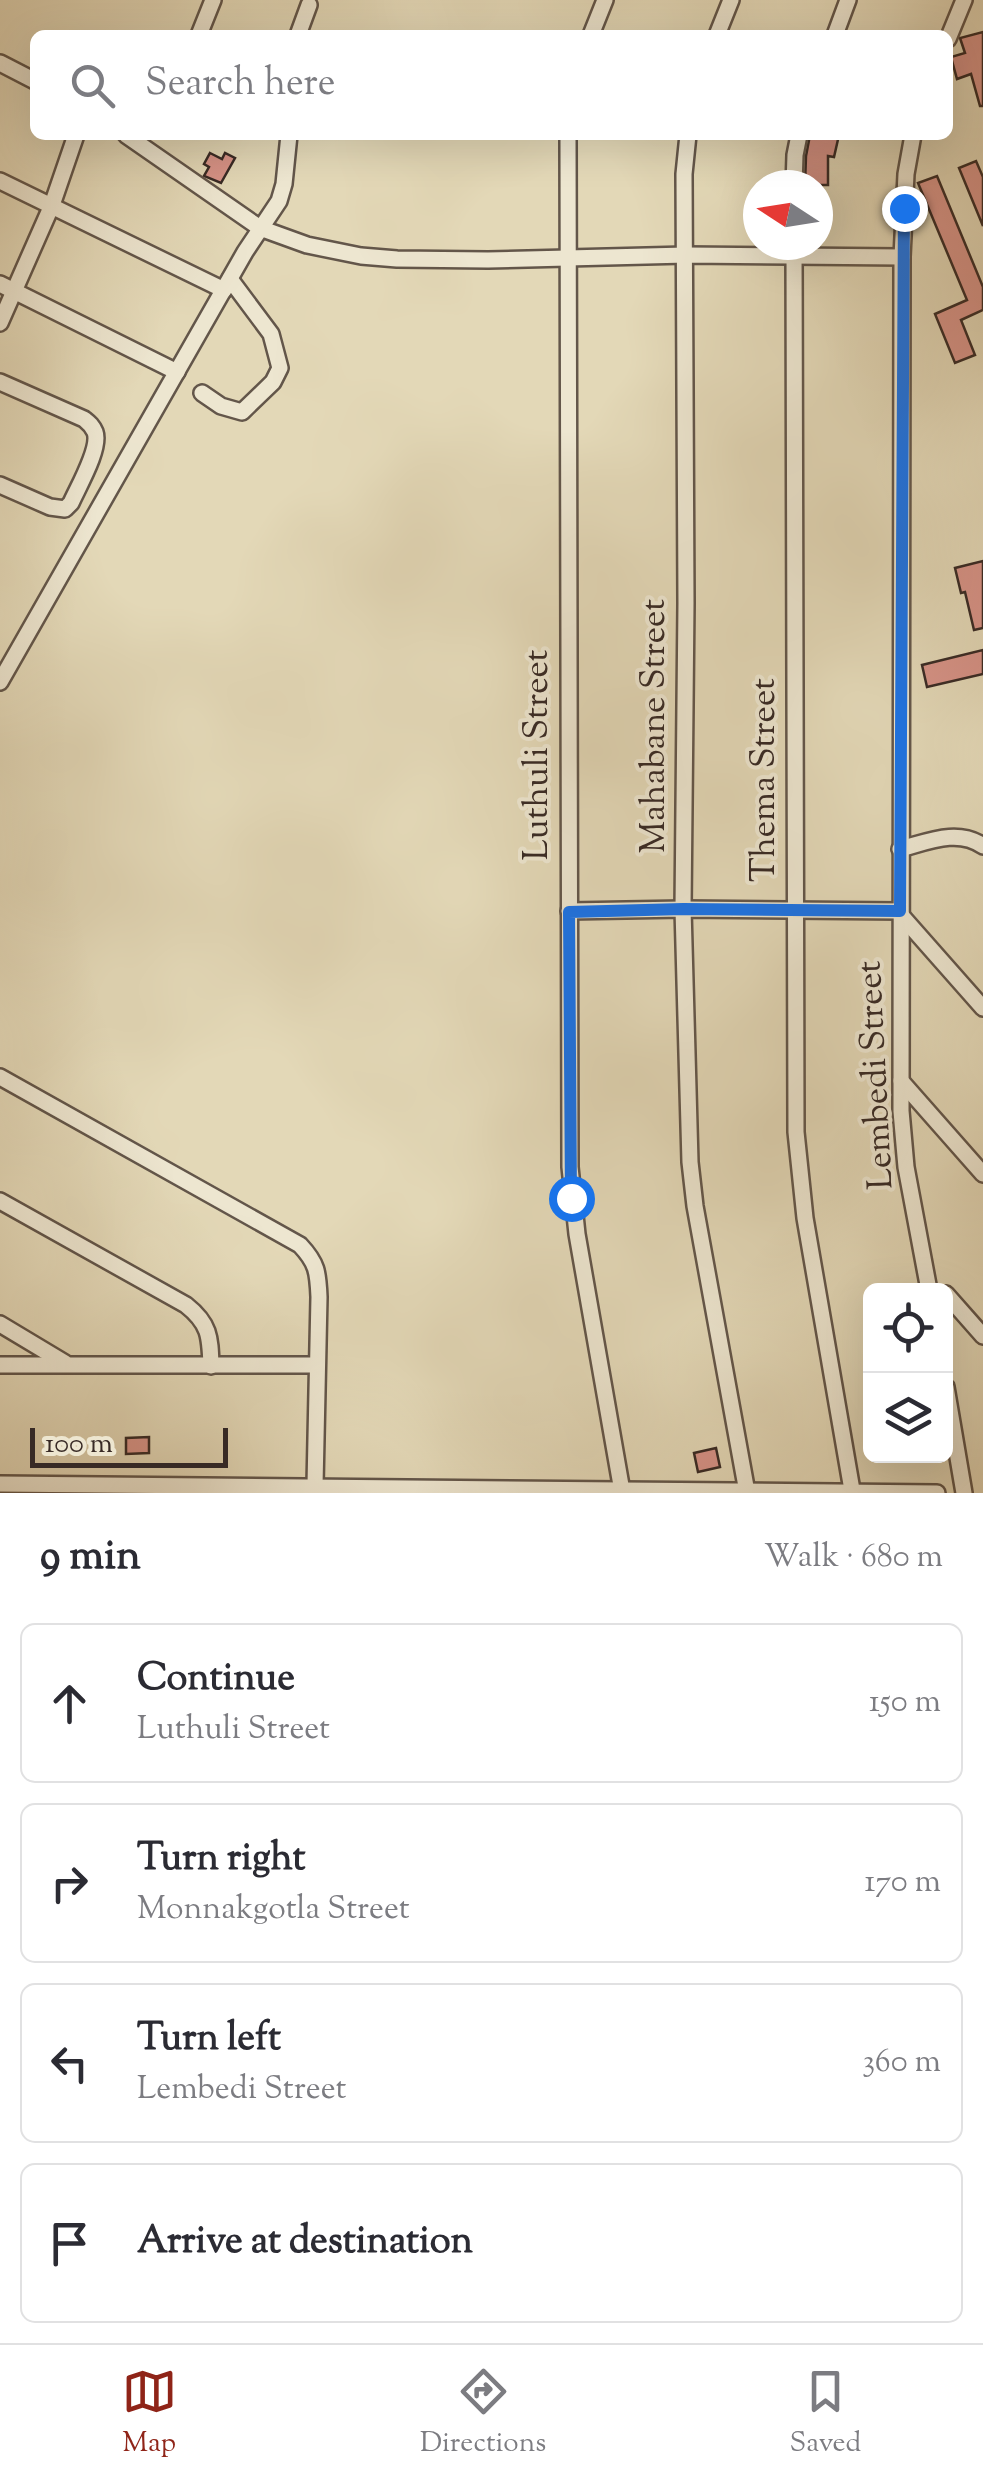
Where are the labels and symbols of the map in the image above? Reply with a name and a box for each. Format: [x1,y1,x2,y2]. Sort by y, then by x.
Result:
north arrow [743,170,833,260]
route end [882,186,928,232]
street label: Mahabane Street [630,599,681,853]
street label: Luthuli Street [513,649,564,861]
street label: Thema Street [740,678,791,882]
street label: Lembedi Street [846,959,908,1191]
route start [549,1176,595,1222]
scale bar [30,1423,228,1468]

